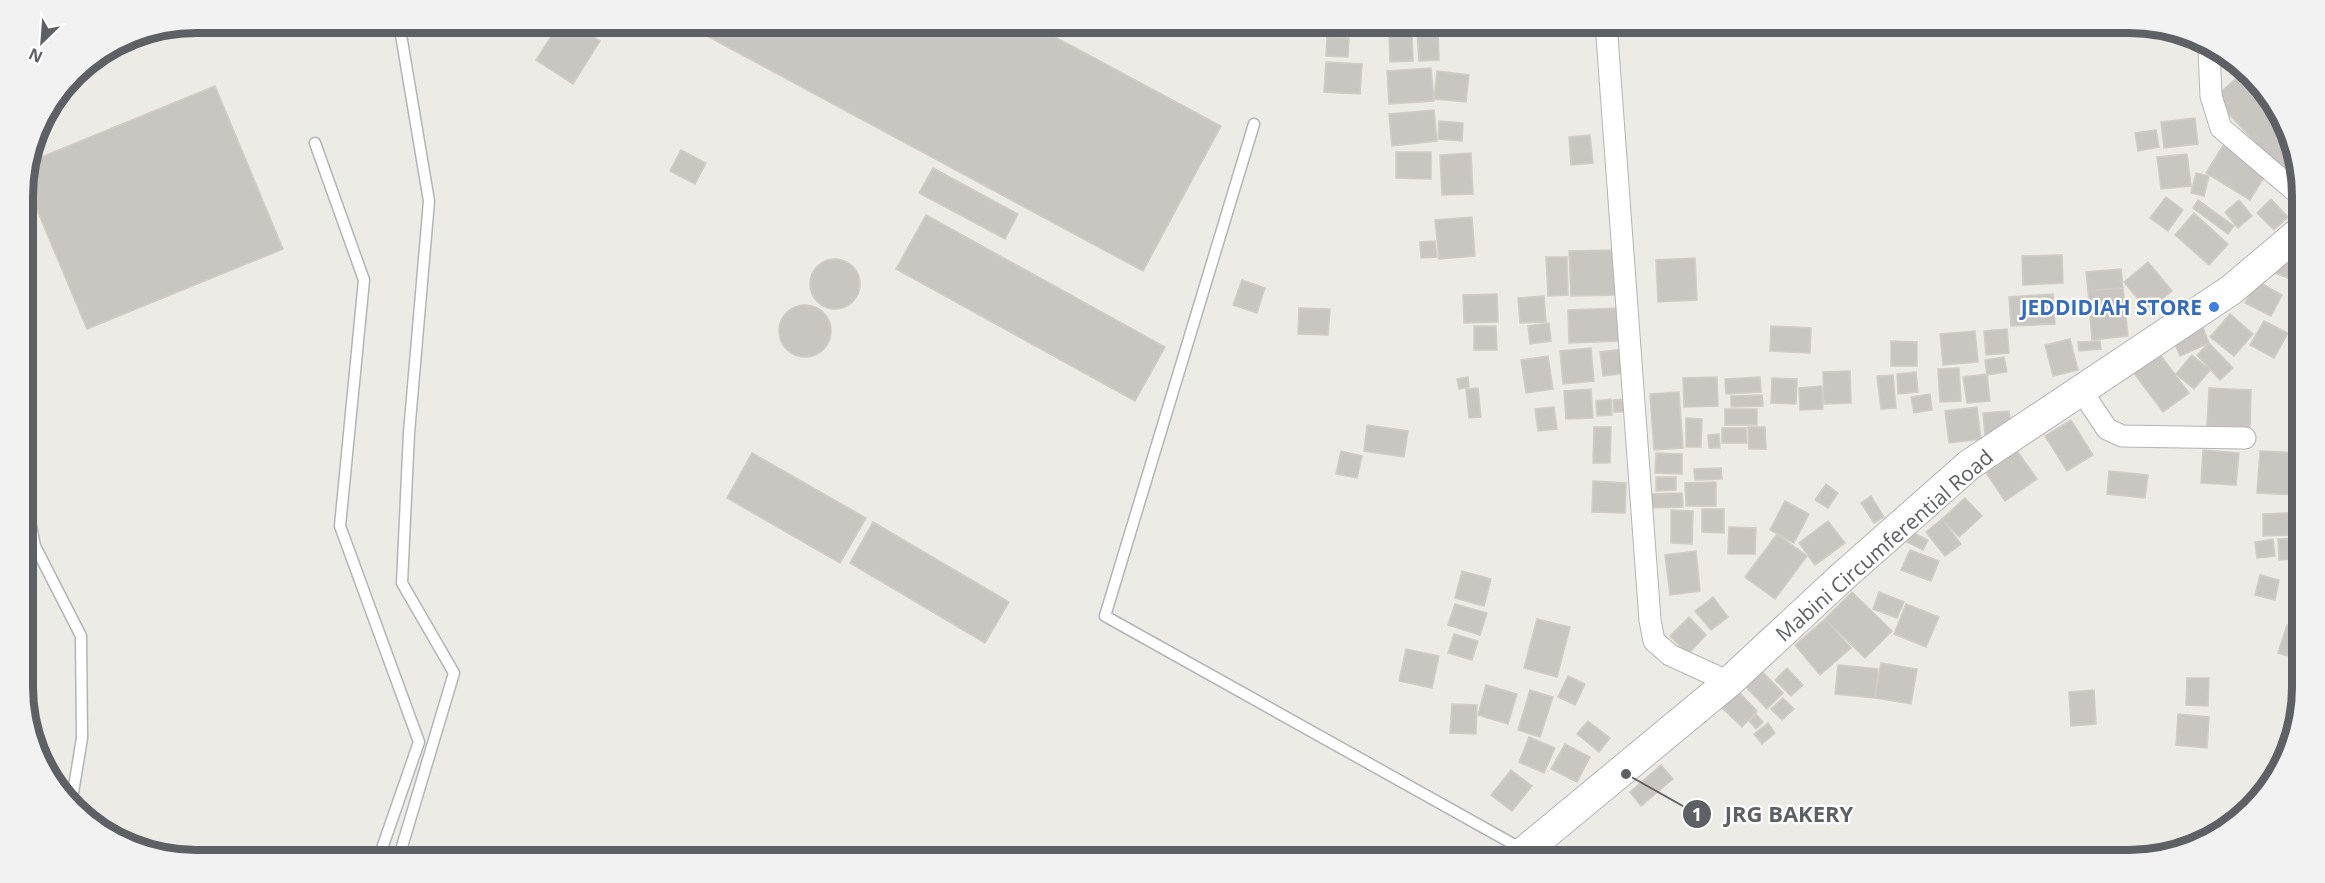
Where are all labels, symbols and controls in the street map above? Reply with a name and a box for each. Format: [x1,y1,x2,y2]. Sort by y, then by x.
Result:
north arrow [12,12,72,72]
text: N [25,43,46,68]
place label: JEDDIDIAH STORE [2019,293,2202,321]
marker: JEDDIDIAH STORE [2207,300,2221,314]
street label: Mabini Circumferential Road [1769,443,1999,647]
callout: JRG BAKERY [1682,794,1865,834]
text: JRG BAKERY [1723,798,1854,828]
text: 1 [1692,802,1702,826]

